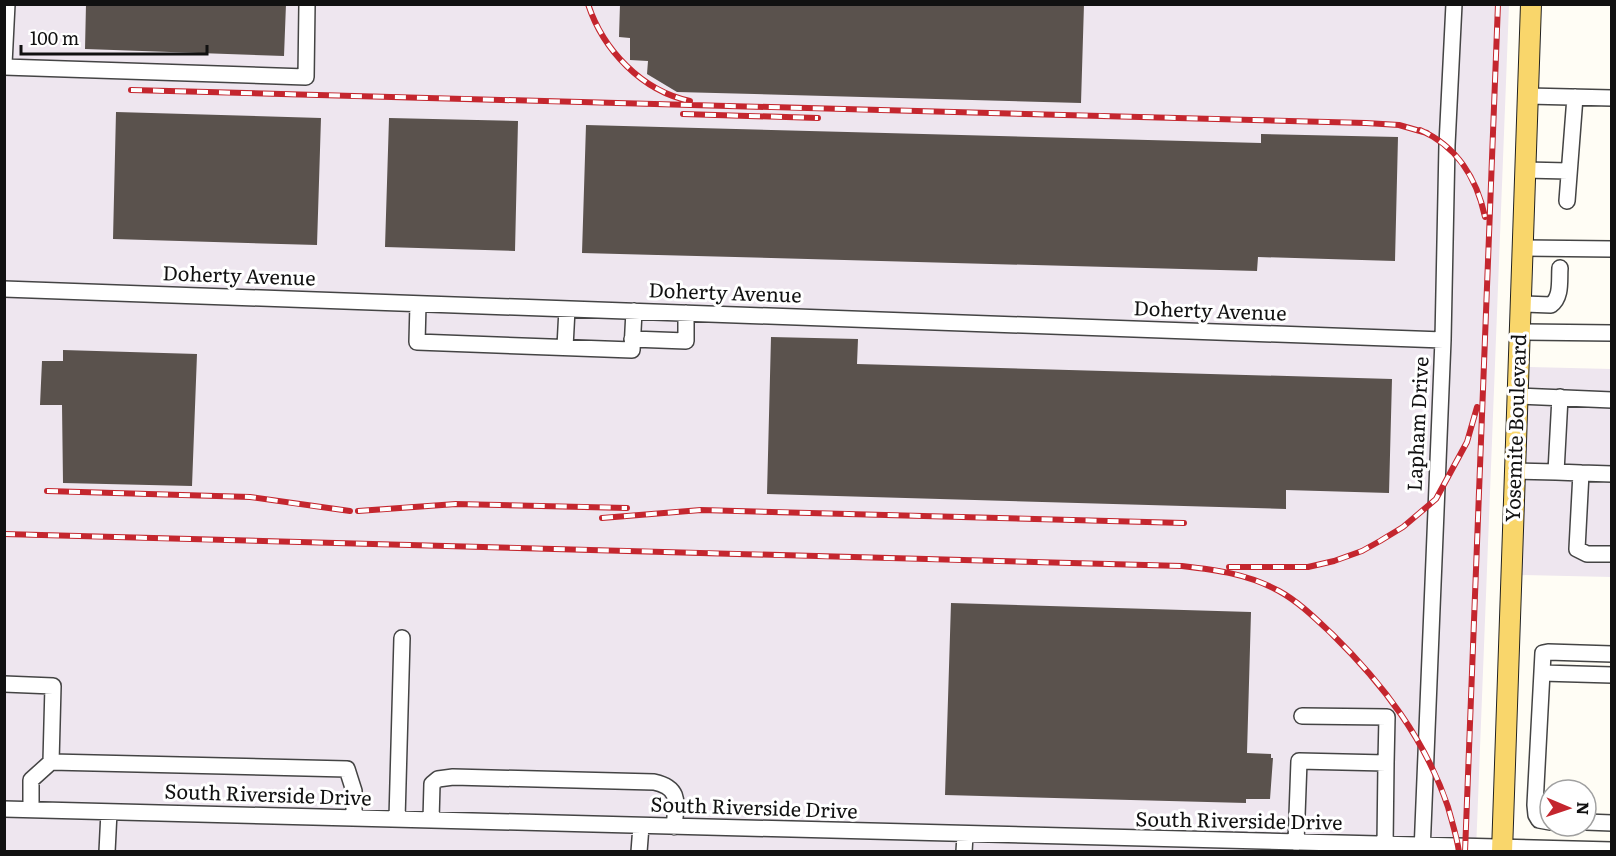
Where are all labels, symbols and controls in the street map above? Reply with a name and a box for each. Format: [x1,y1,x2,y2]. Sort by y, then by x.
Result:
scale bar [21,18,207,56]
text: 100 m [30,24,79,51]
street label: Doherty Avenue [162,256,316,292]
street label: Doherty Avenue [648,273,802,309]
street label: Doherty Avenue [1133,291,1287,327]
street label: Yosemite Boulevard [1496,333,1532,523]
street label: Lapham Drive [1397,356,1435,492]
street label: South Riverside Drive [164,774,372,812]
north arrow [1538,778,1598,838]
street label: South Riverside Drive [650,787,858,825]
text: N [1572,801,1596,816]
street label: South Riverside Drive [1135,802,1343,836]

